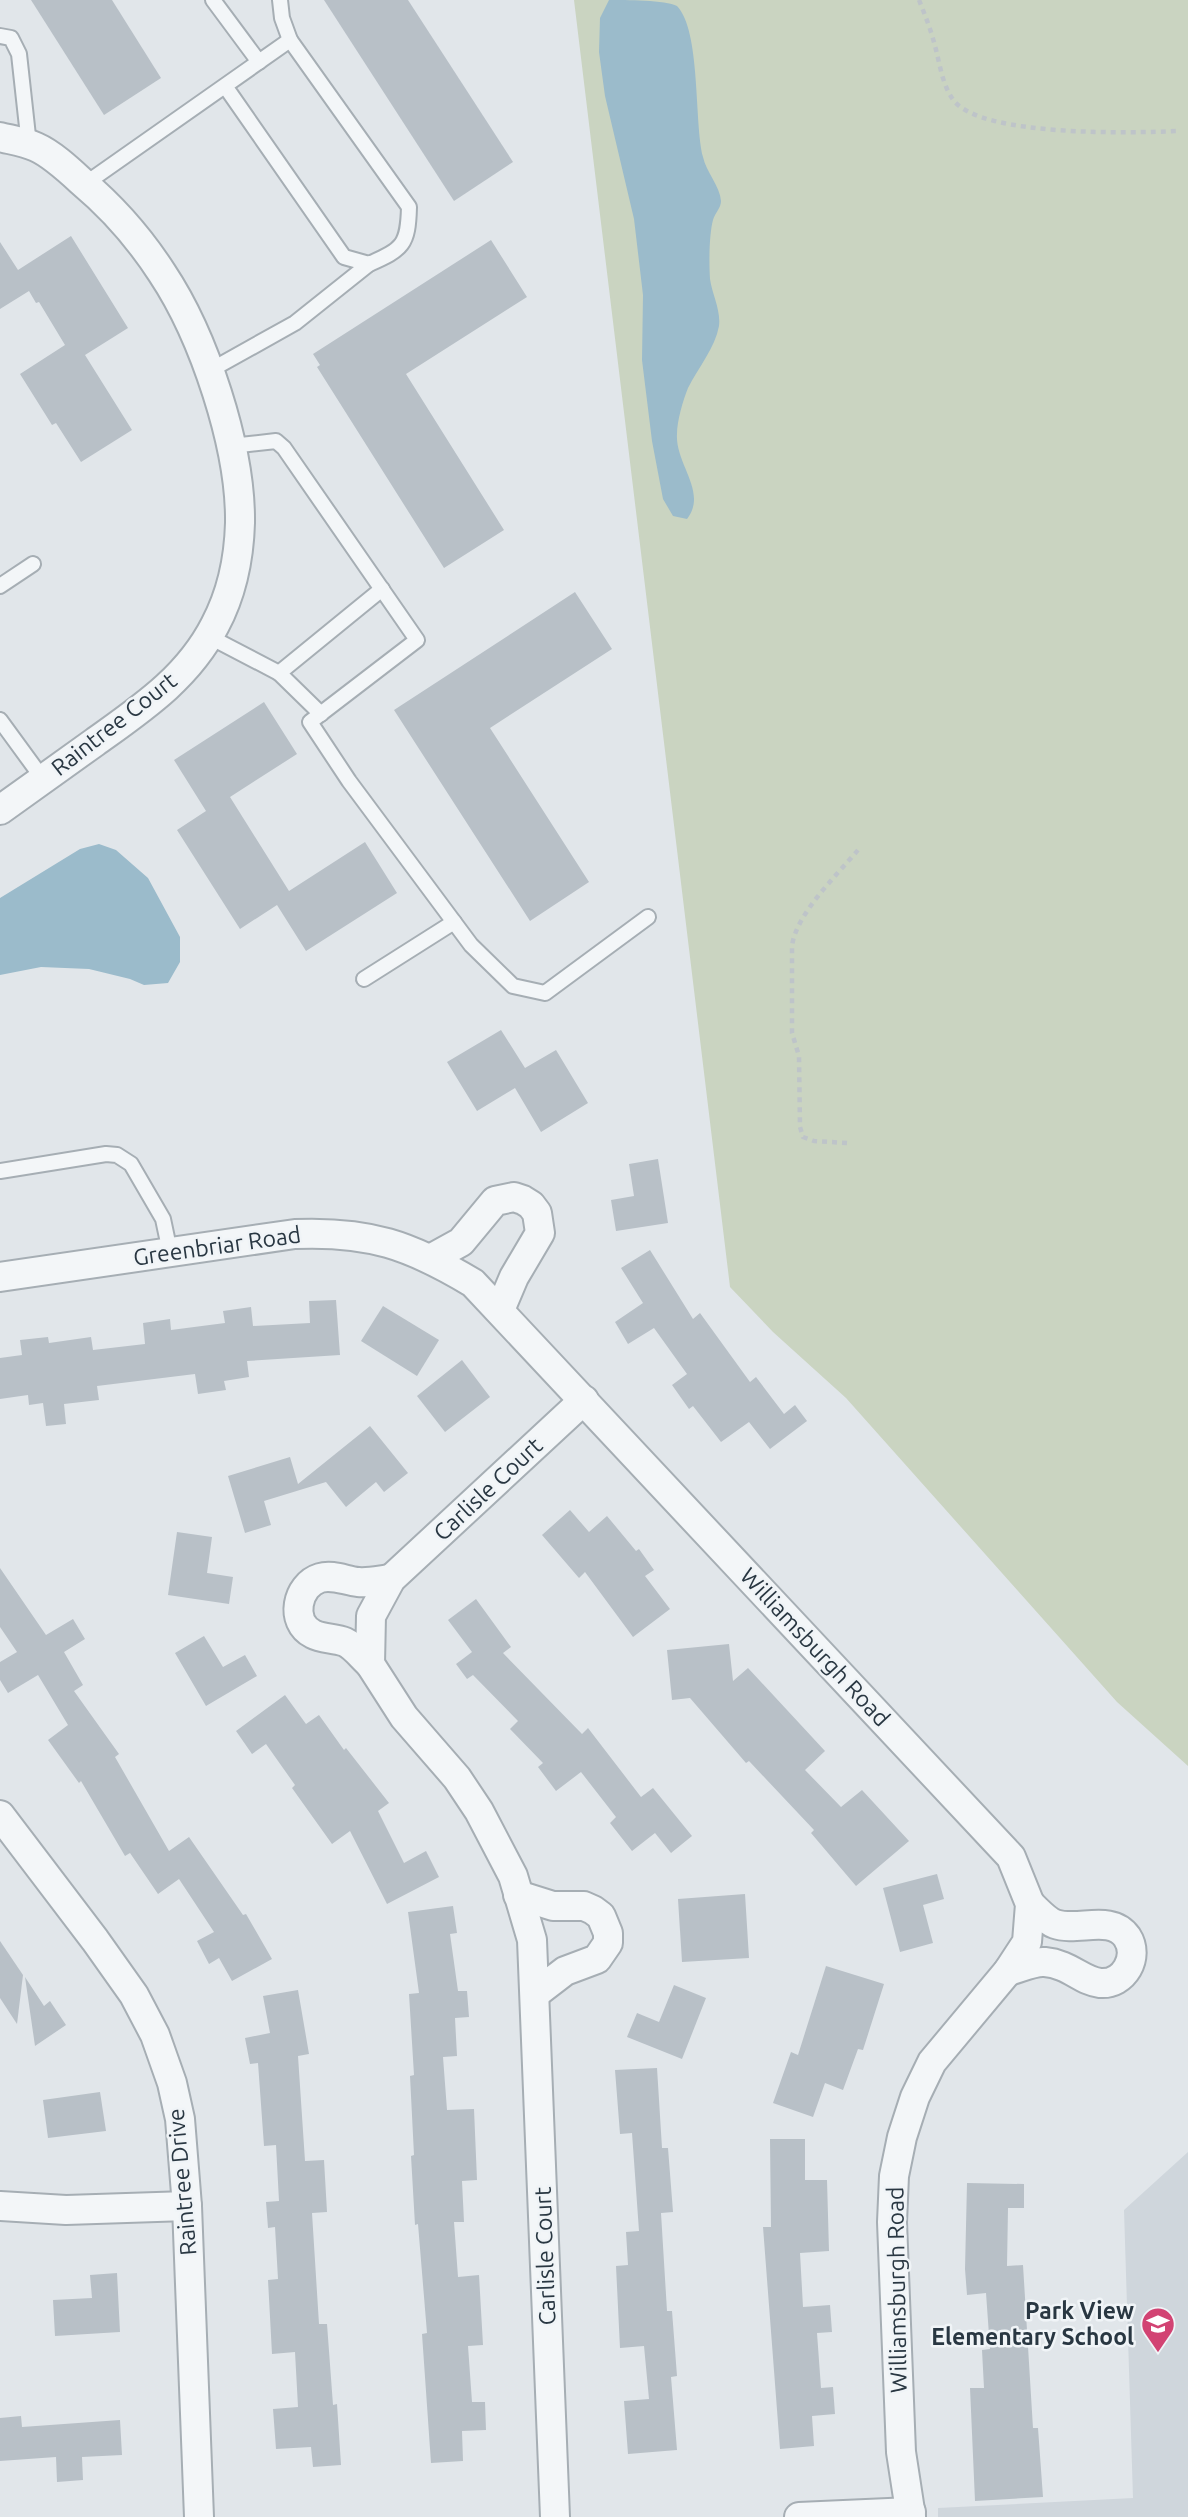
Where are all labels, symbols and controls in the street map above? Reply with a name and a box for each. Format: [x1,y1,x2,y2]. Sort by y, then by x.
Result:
street label: Raintree Court [46,667,181,780]
street label: Greenbriar Road [131,1221,302,1270]
street label: Carlisle Court [428,1432,547,1545]
street label: Williamsburgh Road [736,1563,895,1731]
street label: Raintree Drive [163,2107,200,2257]
street label: Carlisle Court [530,2186,559,2326]
street label: Williamsburgh Road [882,2187,911,2393]
place label: Park View Elementary School [931,2298,1134,2349]
school or university icon: Park View Elementary School [1139,2305,1177,2354]

